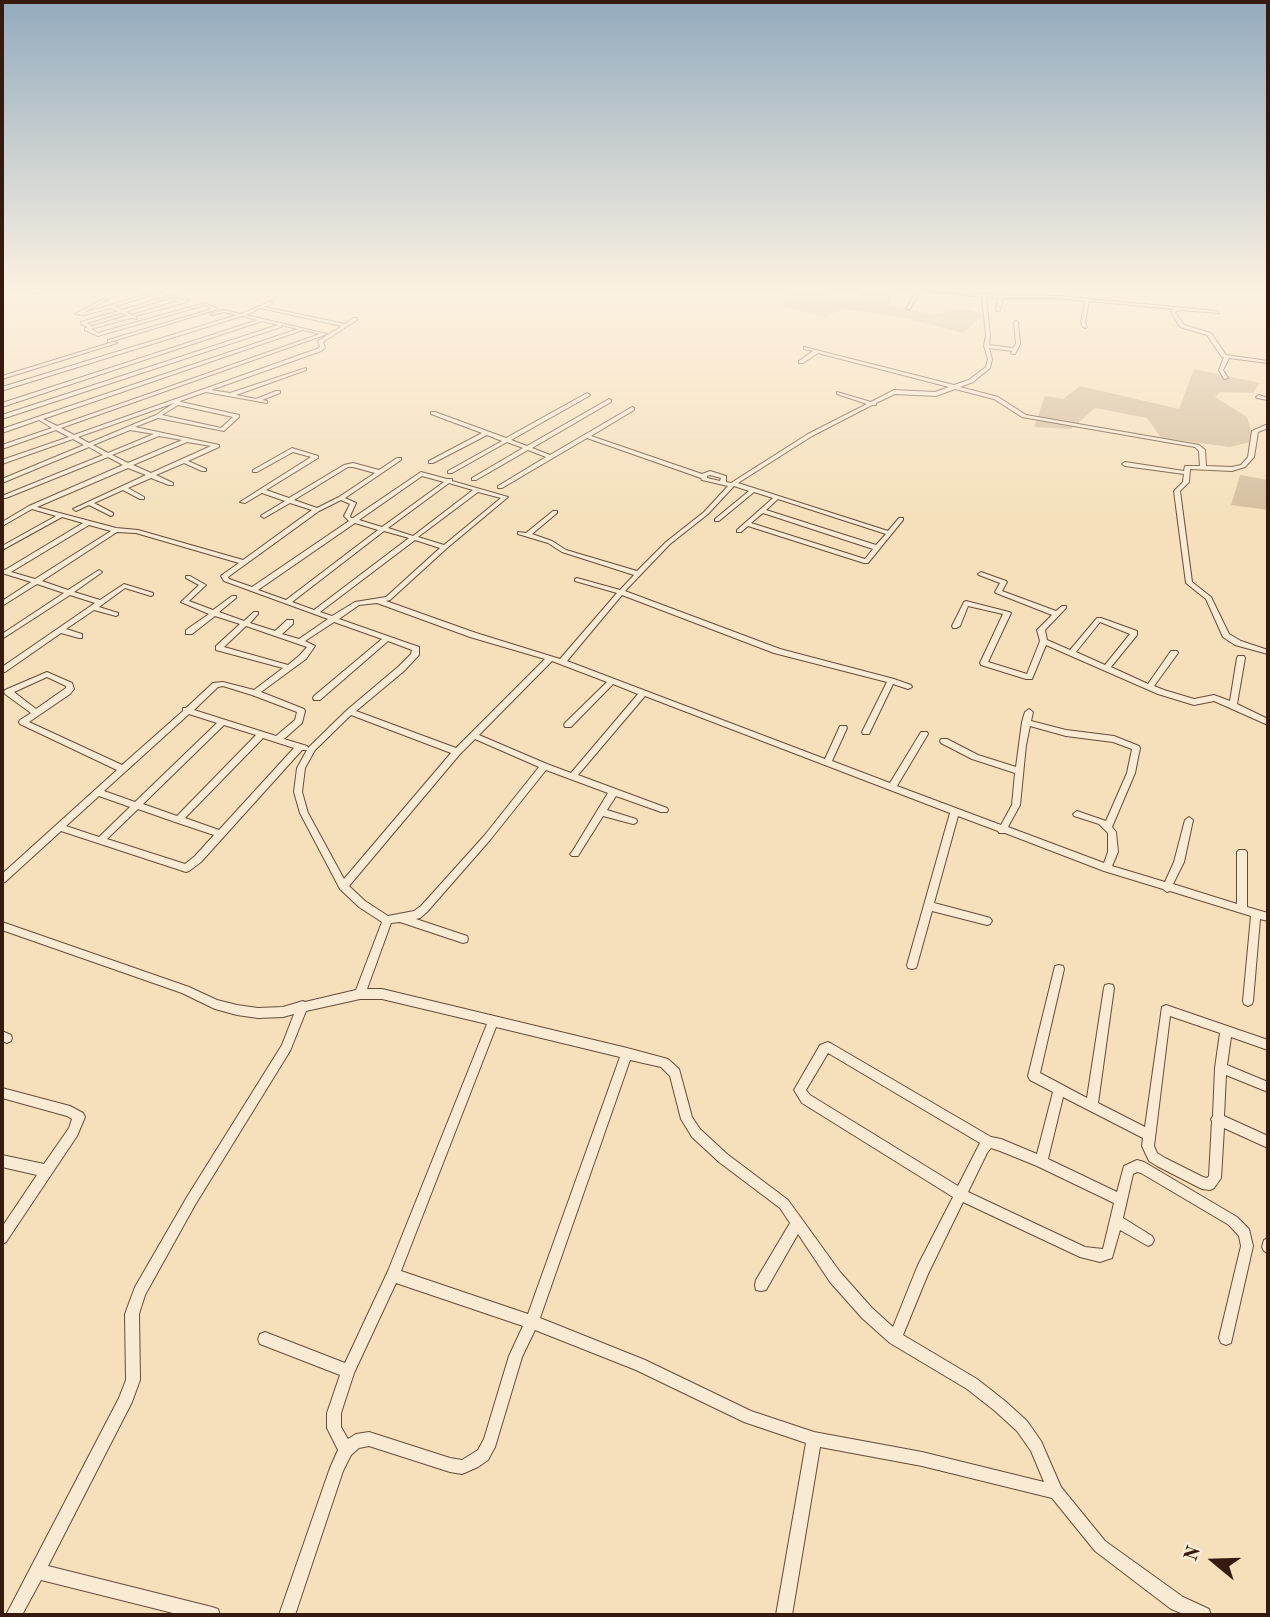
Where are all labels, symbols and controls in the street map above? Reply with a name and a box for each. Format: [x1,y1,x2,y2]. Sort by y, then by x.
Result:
north arrow [1179,1526,1249,1596]
text: N [1182,1544,1205,1564]

